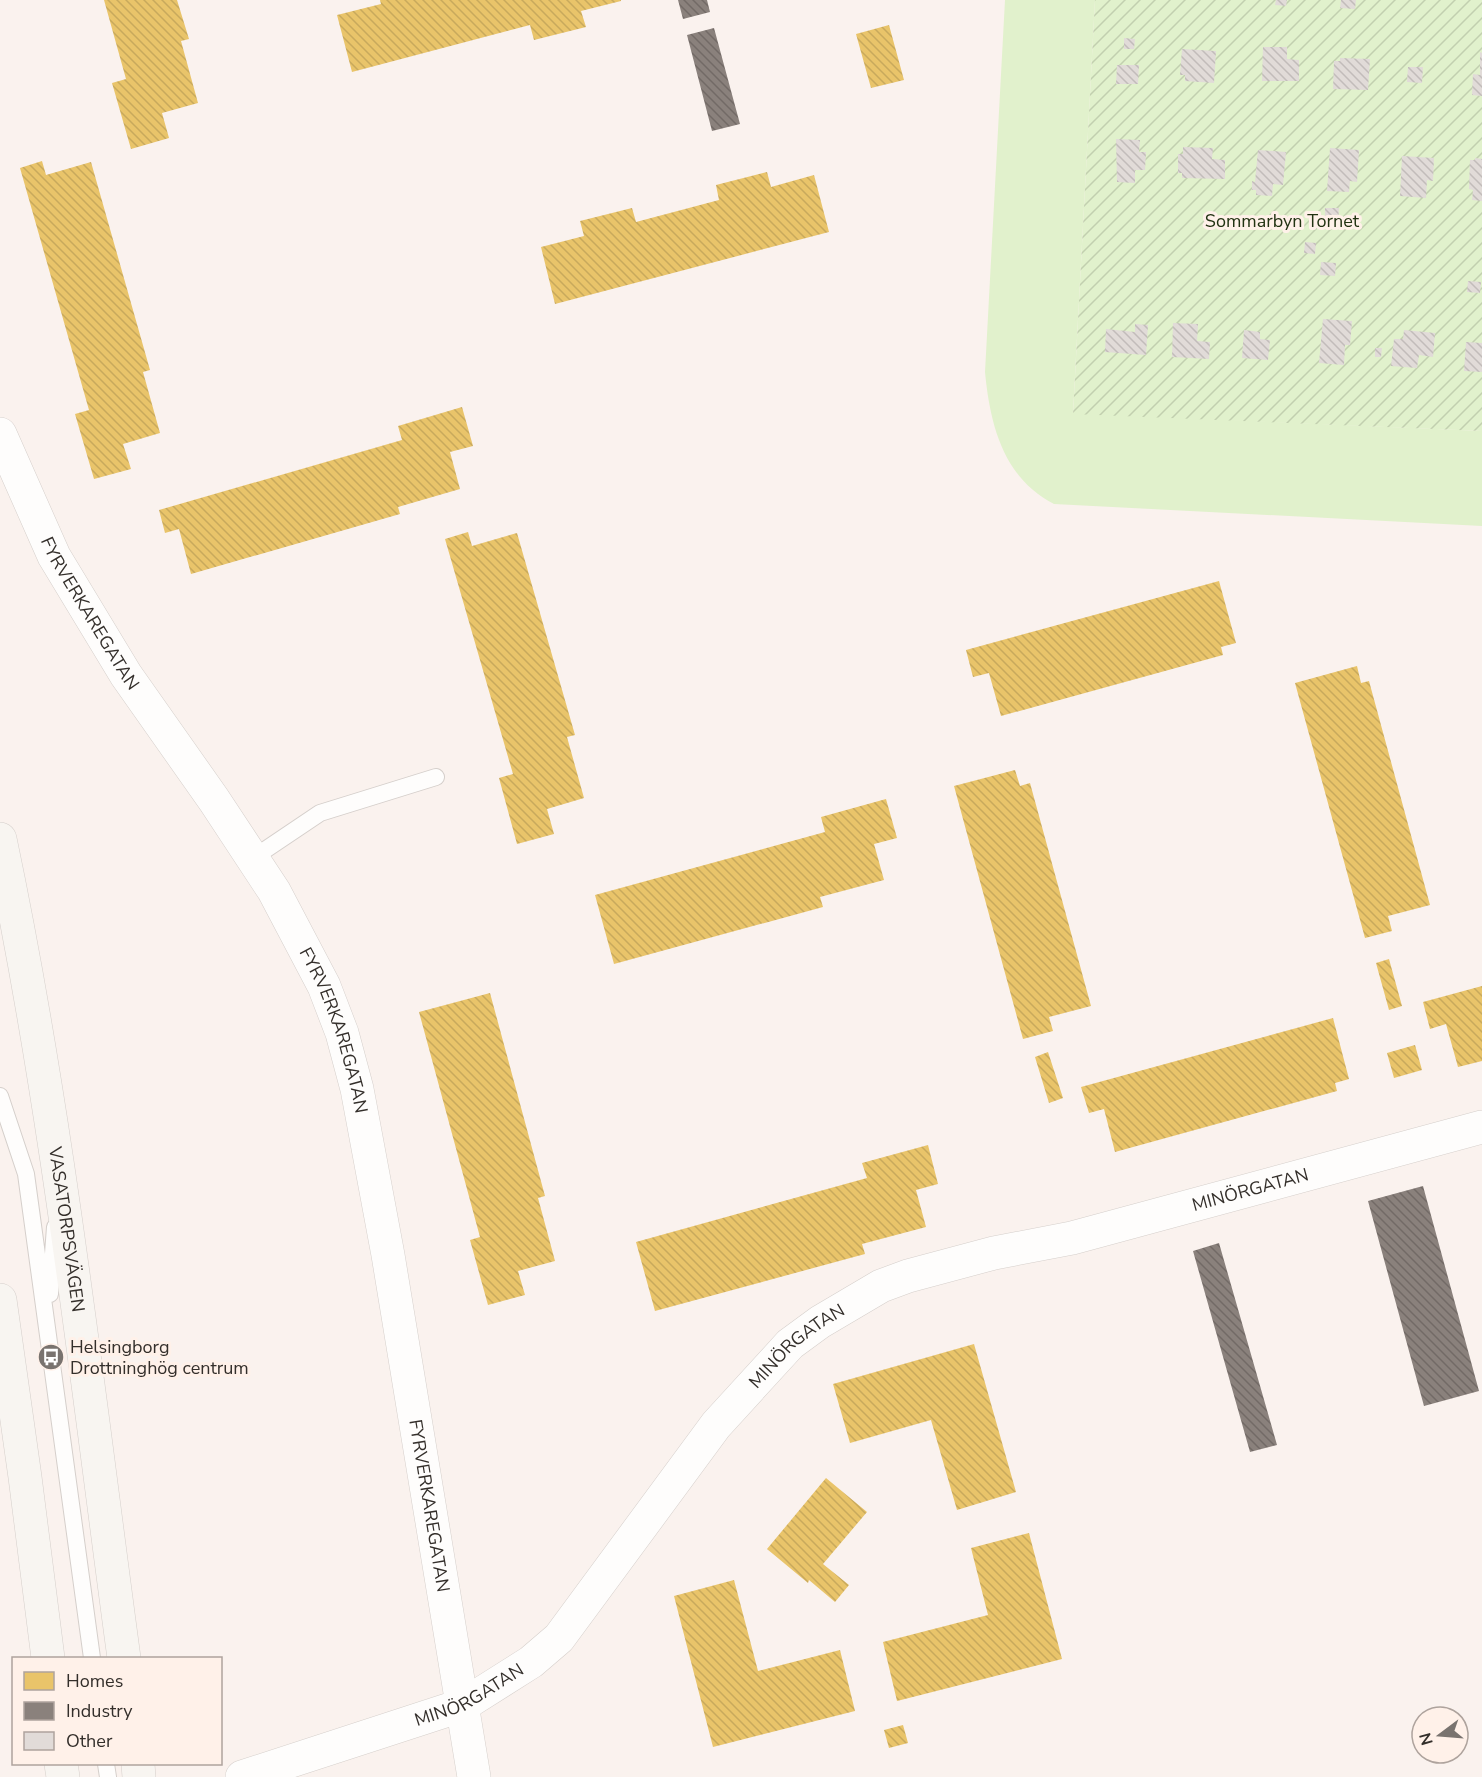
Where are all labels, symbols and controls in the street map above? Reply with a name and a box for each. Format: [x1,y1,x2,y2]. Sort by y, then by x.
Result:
park label: Sommarbyn Tornet [1205,209,1360,233]
street label: FYRVERKAREGATAN [35,533,145,695]
street label: FYRVERKAREGATAN [294,943,373,1115]
street label: VASATORPSVÄGEN [43,1144,90,1313]
street label: MINÖRGATAN [1189,1163,1311,1217]
street label: MINÖRGATAN [743,1298,849,1393]
place label: Helsingborg Drottninghög centrum [70,1335,249,1380]
bus stop icon: Helsingborg Drottninghög centrum [36,1342,66,1372]
street label: FYRVERKAREGATAN [403,1418,455,1594]
legend [12,1657,222,1765]
street label: MINÖRGATAN [411,1658,528,1732]
text: Homes [66,1669,123,1693]
text: Industry [66,1699,133,1723]
north arrow [1410,1705,1470,1765]
text: Other [66,1729,113,1753]
text: N [1414,1730,1439,1748]

